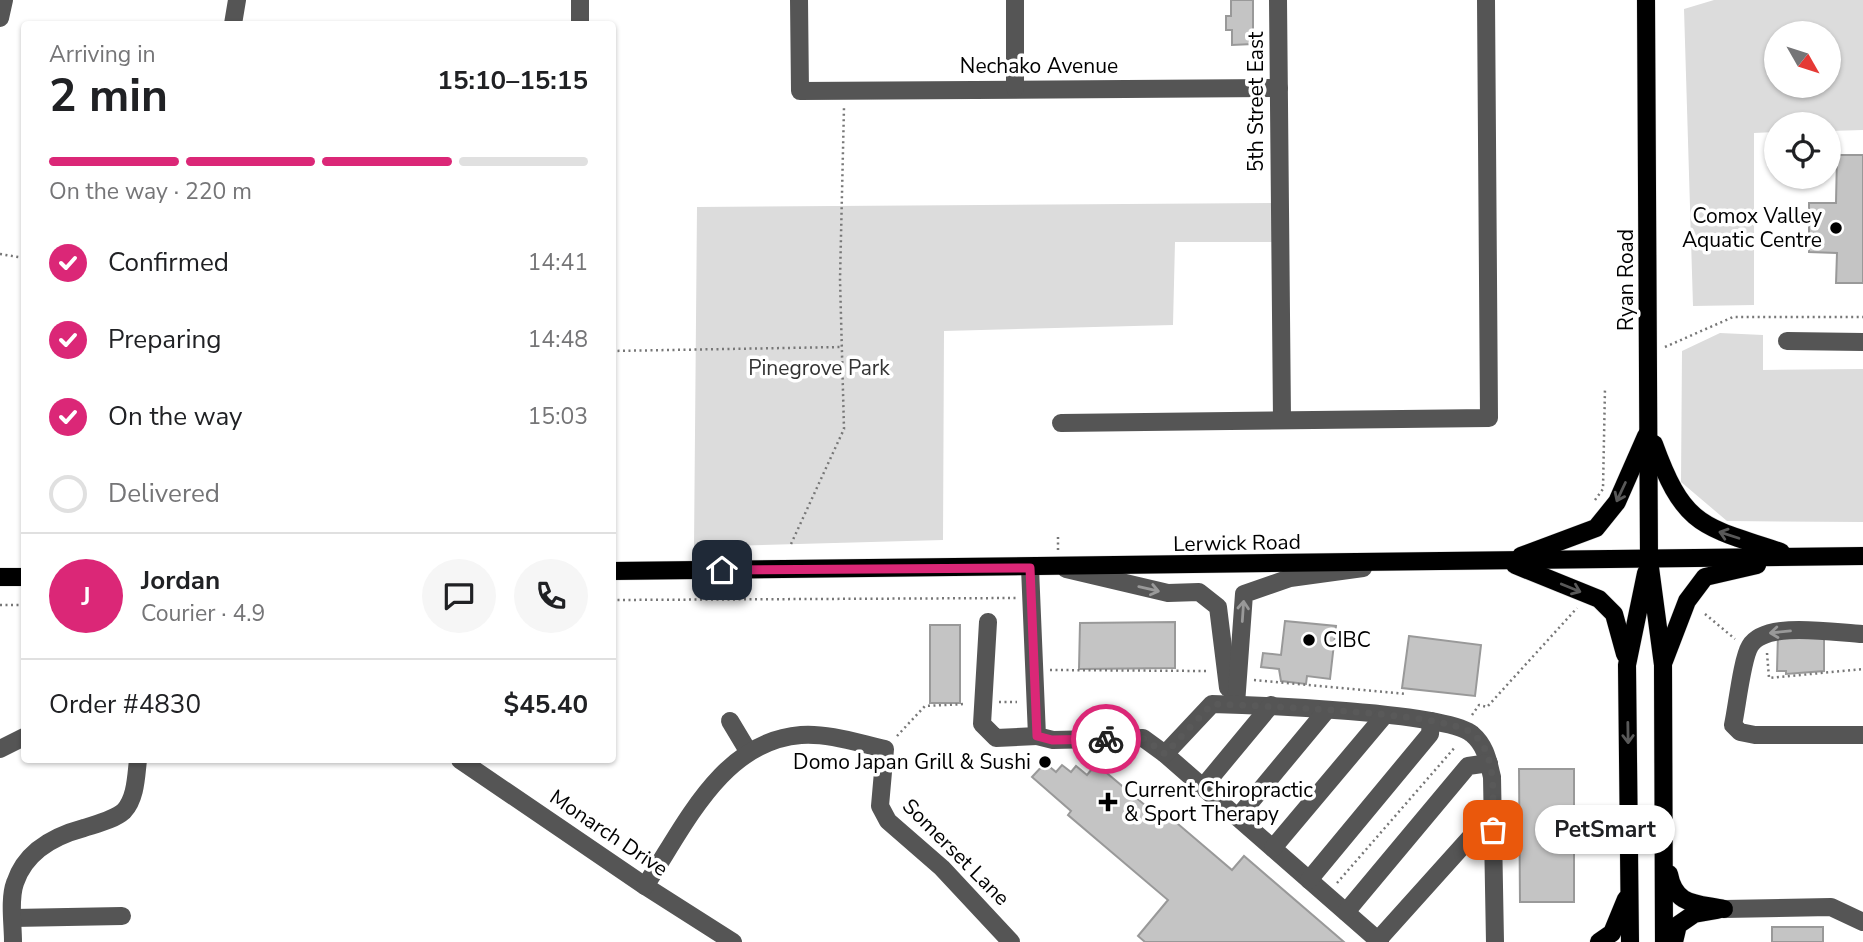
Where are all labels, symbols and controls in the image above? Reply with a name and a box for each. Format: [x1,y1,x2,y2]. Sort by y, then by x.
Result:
north arrow [1764,21,1841,98]
map controls [1764,21,1841,189]
street label: 5th Street East [1242,31,1270,172]
text: Arriving in [49,39,156,70]
street label: Nechako Avenue [960,52,1118,80]
text: 15:10–15:15 [437,63,588,98]
text: 2 min [49,64,168,127]
button: locate [1764,112,1841,189]
text: On the way · 220 m [49,176,252,207]
place label: Comox Valley Aquatic Centre [1682,202,1822,254]
marker: Comox Valley Aquatic Centre [1828,220,1844,236]
street label: Ryan Road [1612,229,1640,331]
icon: check [49,244,87,282]
text: Confirmed [108,245,229,280]
text: 14:41 [528,247,588,278]
icon: check [49,321,87,359]
text: Preparing [108,322,221,357]
text: 14:48 [528,324,588,355]
park label: Pinegrove Park [748,354,890,382]
icon: check [49,398,87,436]
text: On the way [108,399,242,434]
text: 15:03 [528,401,588,432]
text: Delivered [108,476,220,511]
one-way arrow [1614,481,1627,503]
street label: Lerwick Road [1173,528,1301,558]
one-way arrow [1719,528,1741,540]
pin [692,540,752,600]
icon: home [703,551,741,589]
button: chat [422,559,496,633]
button: phone [514,559,588,633]
text: Jordan [141,563,220,598]
text: J [81,579,91,614]
one-way arrow [1137,582,1160,596]
one-way arrow [1559,583,1581,596]
text: Courier · 4.9 [141,598,265,629]
one-way arrow [1237,600,1250,623]
place label: CIBC [1323,626,1371,654]
one-way arrow [1769,626,1792,639]
marker: CIBC [1301,632,1317,648]
text: Order #4830 [49,687,201,722]
text: $45.40 [504,687,588,722]
courier [1071,704,1141,774]
icon: bike [1087,720,1125,758]
one-way arrow [1621,721,1635,744]
place label: Domo Japan Grill & Sushi [793,748,1031,776]
marker: Domo Japan Grill & Sushi [1037,754,1053,770]
place label: Current Chiropractic & Sport Therapy [1124,776,1313,828]
street label: Monarch Drive [544,783,674,883]
street label: Somerset Lane [896,792,1016,912]
marker: Current Chiropractic & Sport Therapy [1098,792,1118,812]
pin [1463,800,1523,860]
callout: PetSmart [1535,806,1675,854]
icon: bag [1474,811,1512,849]
text: PetSmart [1554,814,1656,845]

